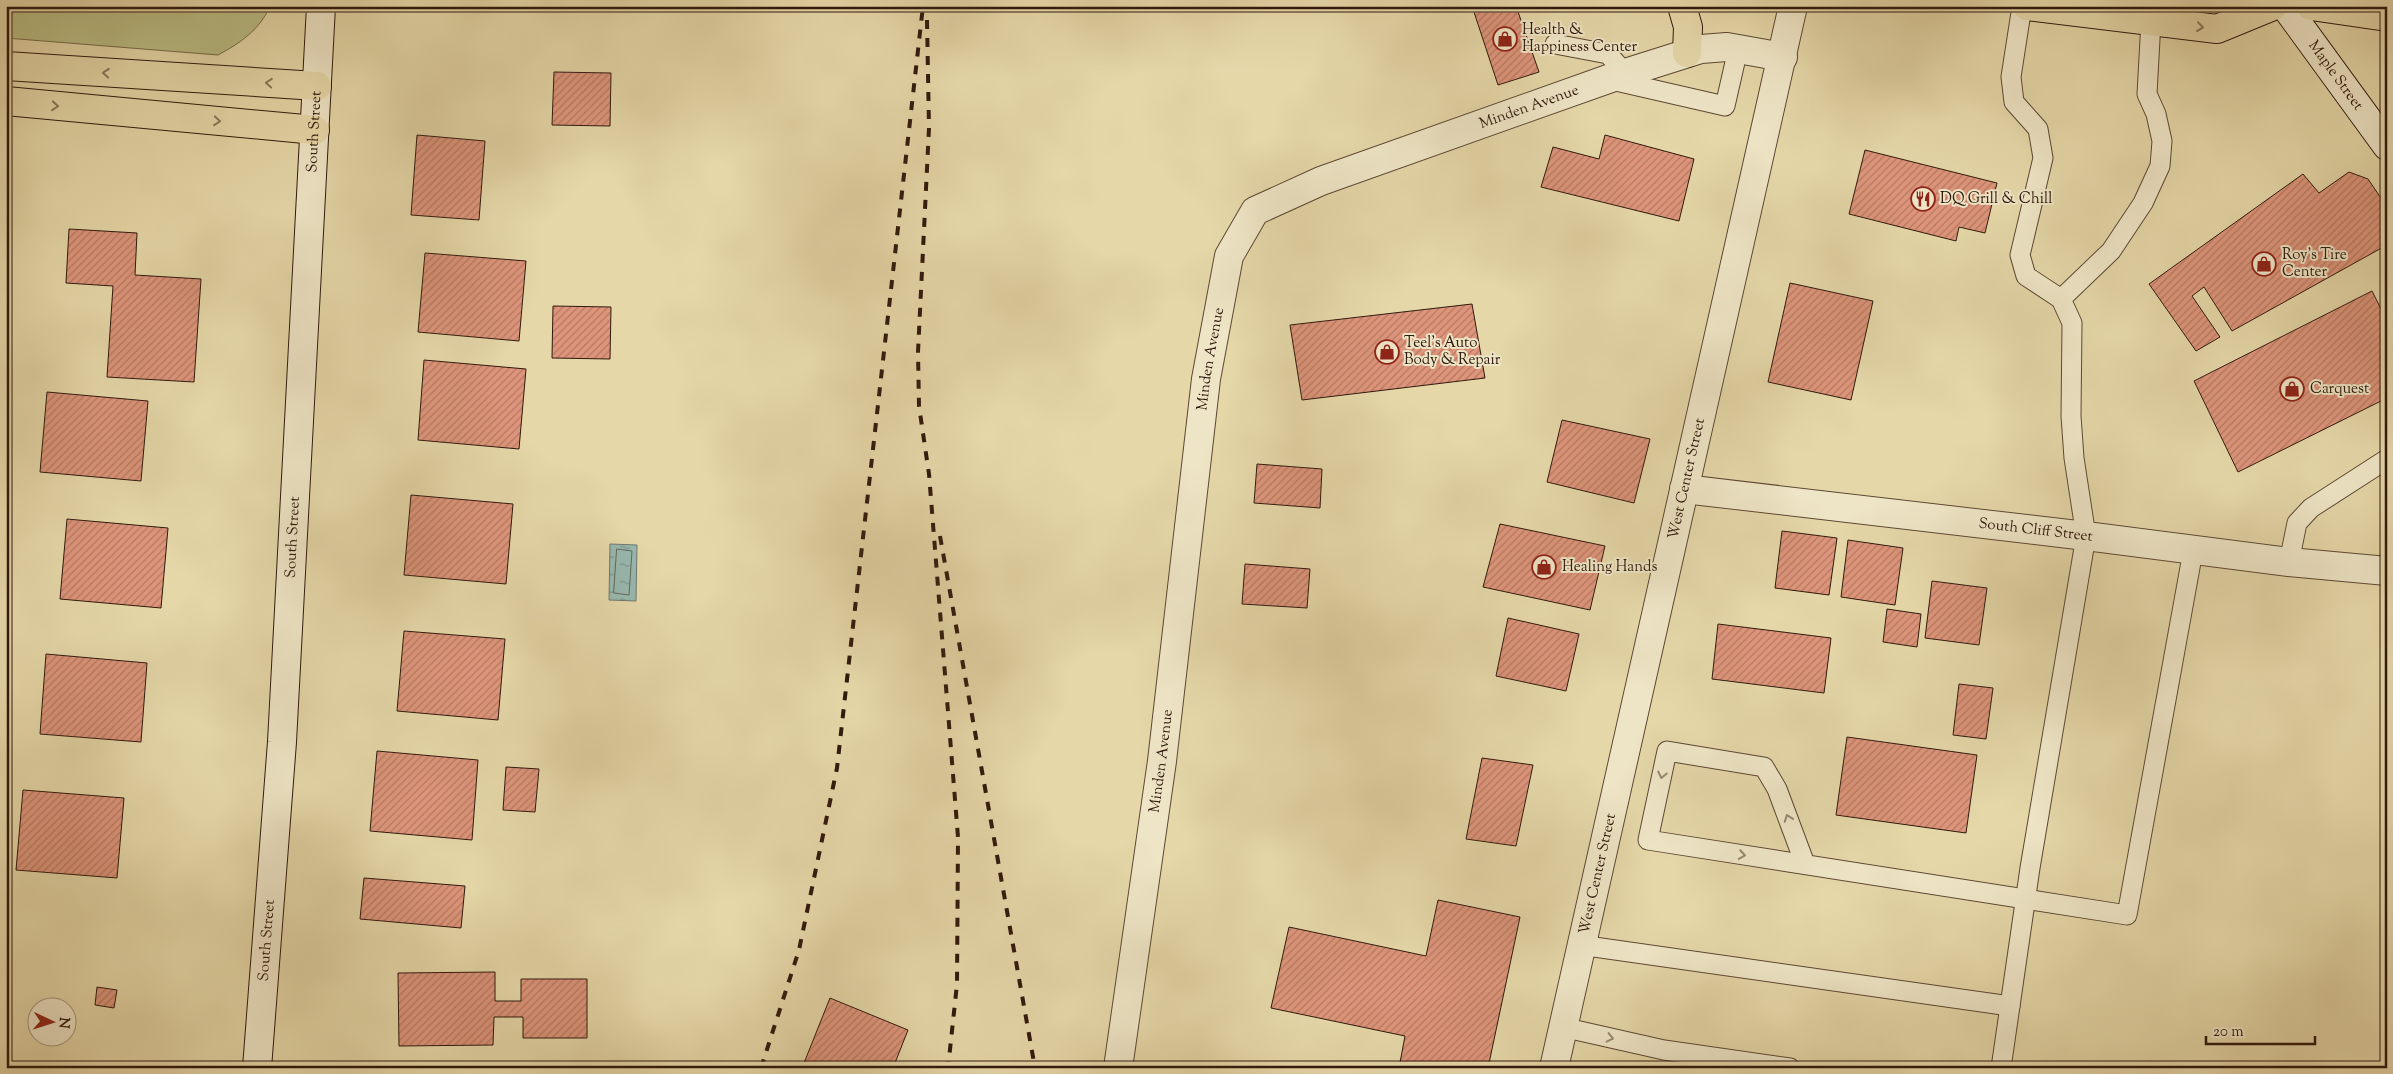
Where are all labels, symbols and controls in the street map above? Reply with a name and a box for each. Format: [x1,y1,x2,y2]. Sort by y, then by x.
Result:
place label: Health & Happiness Center [1522,20,1638,58]
one-way arrow [2196,21,2204,32]
shop icon: Health & Happiness Center [1492,26,1518,52]
street label: Maple Street [2303,36,2368,115]
one-way arrow [102,67,110,78]
one-way arrow [264,77,272,88]
street label: Minden Avenue [1476,80,1582,134]
street label: South Street [302,90,327,173]
one-way arrow [51,100,59,111]
one-way arrow [213,115,221,126]
restaurant icon: DQ Grill & Chill [1910,186,1936,212]
place label: DQ Grill & Chill [1940,189,2052,210]
place label: Roy's Tire Center [2282,245,2347,283]
shop icon: Roy's Tire Center [2251,251,2277,277]
street label: Minden Avenue [1192,306,1230,412]
place label: Teel's Auto Body & Repair [1404,333,1501,371]
shop icon: Teel's Auto Body & Repair [1374,339,1400,365]
shop icon: Carquest [2279,376,2305,402]
place label: Carquest [2310,379,2369,400]
street label: West Center Street [1663,416,1710,541]
street label: South Street [280,496,305,579]
street label: South Cliff Street [1977,513,2094,547]
shop icon: Healing Hands [1531,554,1557,580]
place label: Healing Hands [1562,557,1657,578]
street label: Minden Avenue [1144,708,1178,814]
one-way arrow [1657,770,1668,779]
street label: West Center Street [1574,811,1622,936]
one-way arrow [1784,815,1794,823]
one-way arrow [1738,849,1747,859]
street label: South Street [253,899,280,982]
north arrow [28,996,78,1046]
scale bar [2206,1014,2314,1046]
text: N [53,1016,73,1029]
text: 20 m [2213,1022,2244,1043]
one-way arrow [1605,1032,1614,1043]

